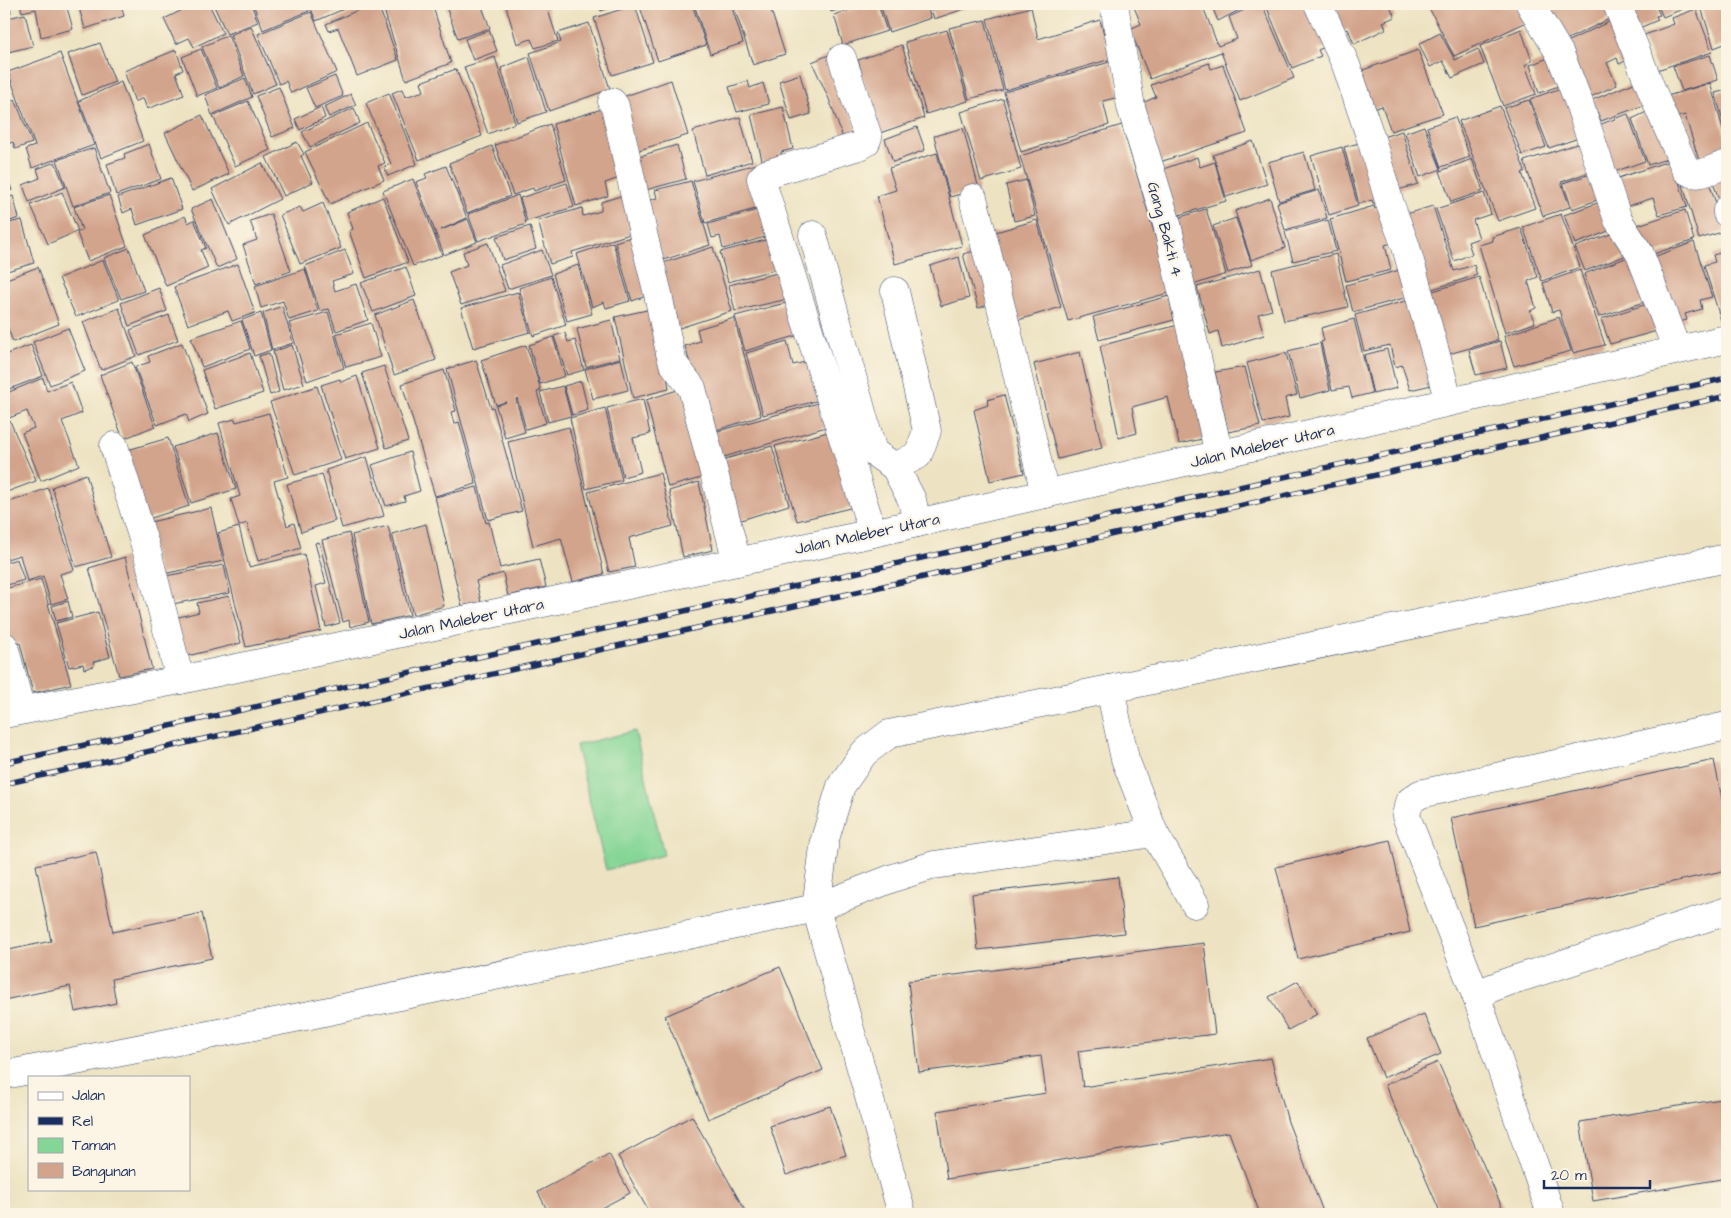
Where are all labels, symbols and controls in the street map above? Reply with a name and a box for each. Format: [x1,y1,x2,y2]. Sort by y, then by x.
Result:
street label: Gang Bakti 4 [1141,179,1188,280]
street label: Jalan Maleber Utara [1188,419,1337,473]
street label: Jalan Maleber Utara [793,508,942,560]
street label: Jalan Maleber Utara [397,593,546,645]
legend [28,1076,190,1190]
text: Jalan [72,1085,106,1106]
text: Rel [72,1111,93,1132]
text: Taman [72,1135,116,1156]
scale bar [1544,1158,1650,1190]
text: Bangunan [72,1161,136,1183]
text: 20 m [1551,1165,1587,1186]

